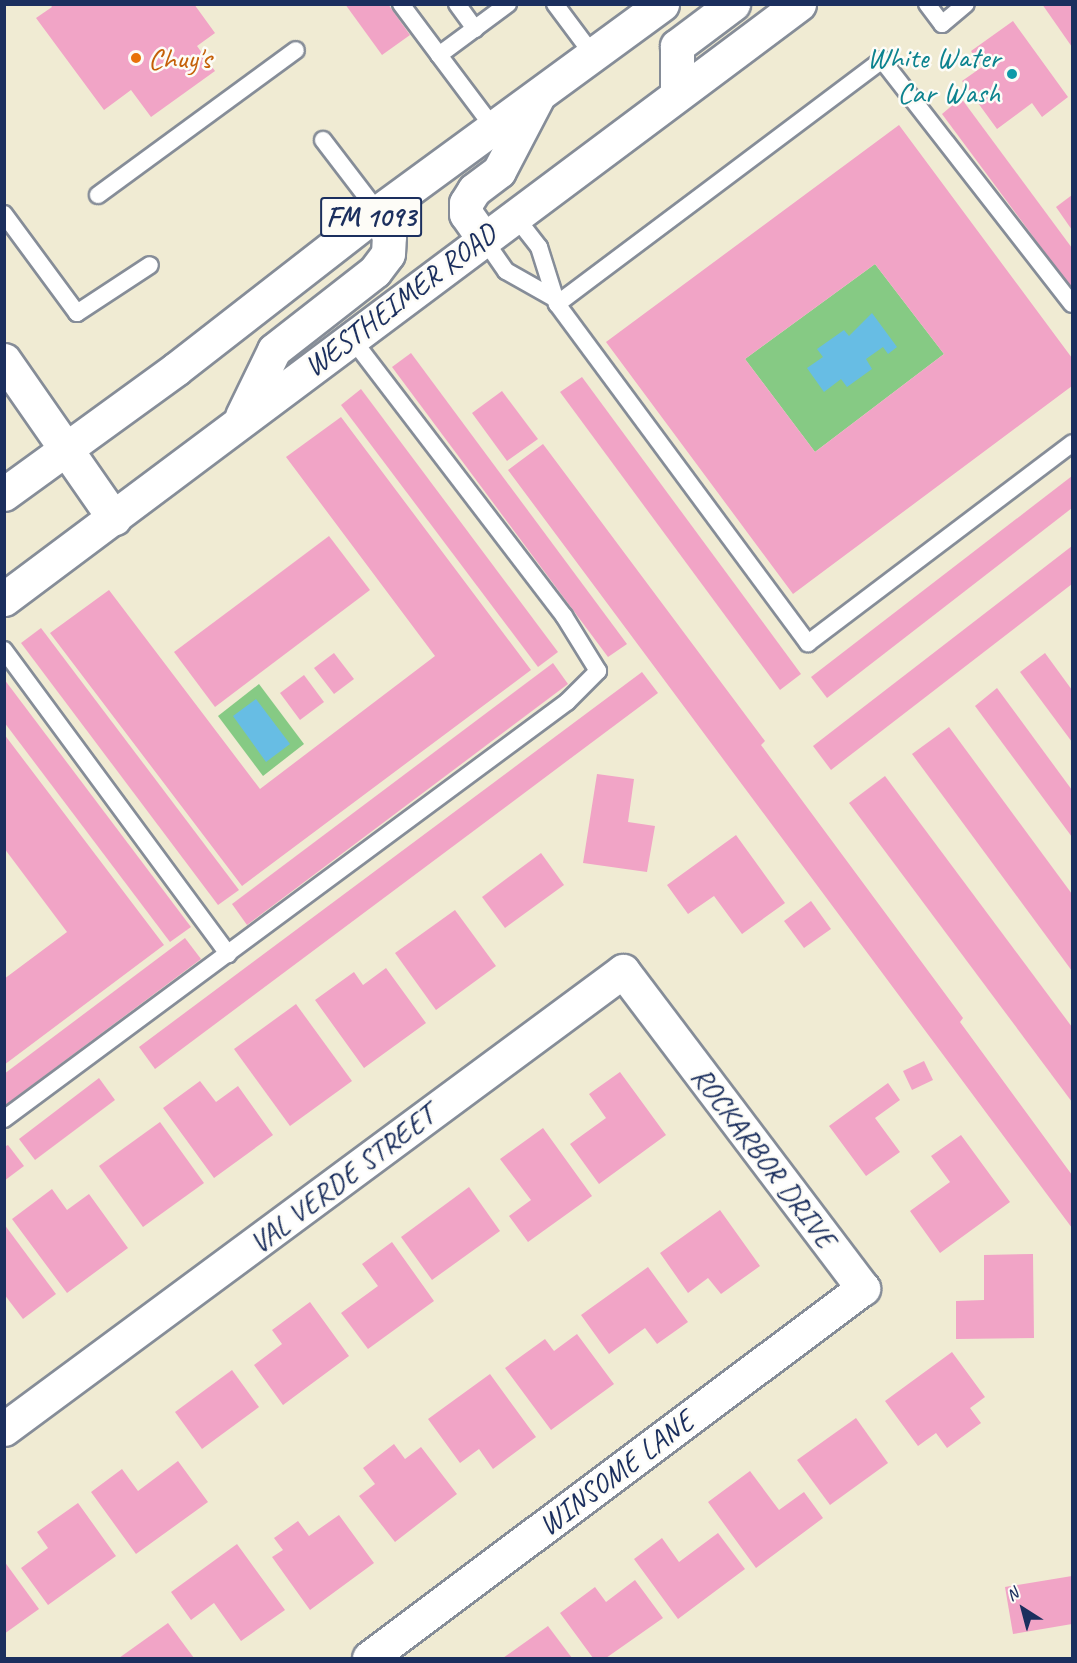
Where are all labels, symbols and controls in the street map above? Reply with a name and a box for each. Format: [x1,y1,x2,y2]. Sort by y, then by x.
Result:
place label: White Water Car Wash [866,39,1000,110]
place label: Chuy's [148,40,211,76]
marker: Chuy's [129,51,143,65]
marker: White Water Car Wash [1005,67,1019,81]
road number: FM 1093 [320,192,422,242]
street label: WESTHEIMER ROAD [296,216,504,384]
street label: ROCKARBOR DRIVE [684,1059,844,1255]
street label: VAL VERDE STREET [243,1098,441,1260]
street label: WINSOME LANE [531,1403,701,1543]
north arrow [993,1579,1053,1639]
text: N [1003,1583,1022,1605]

